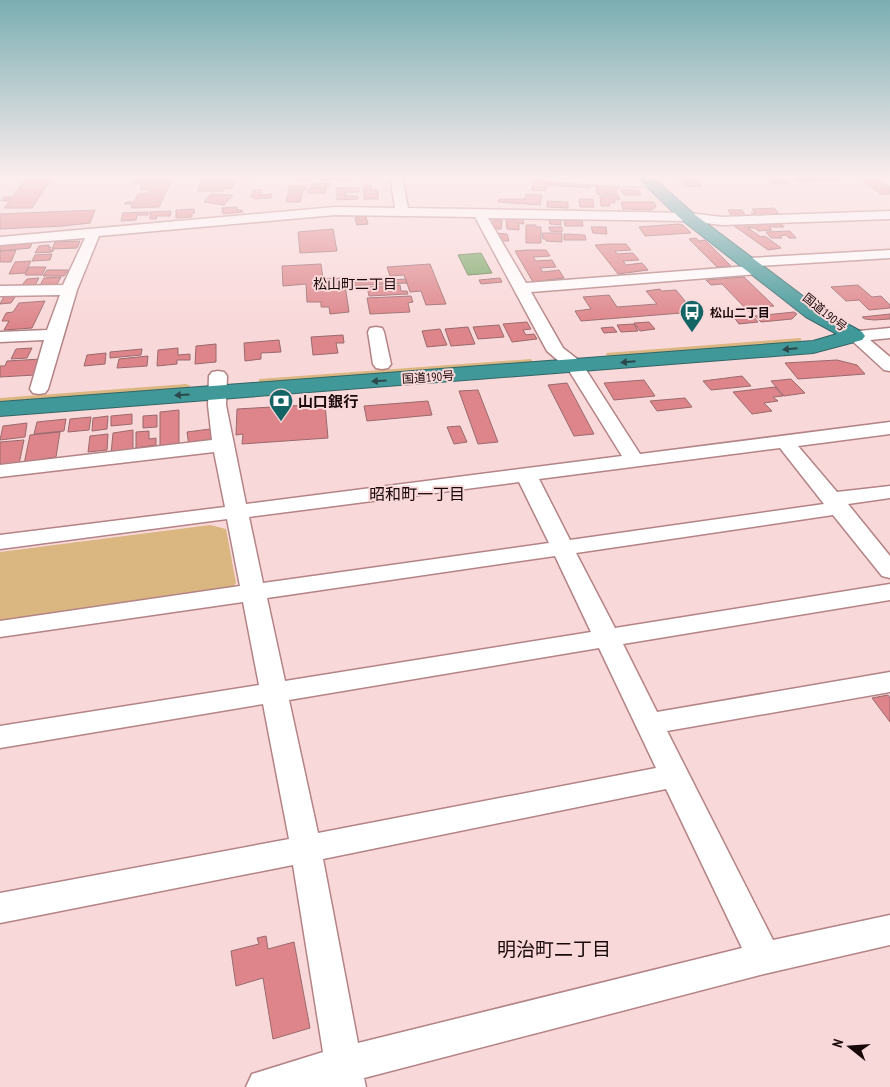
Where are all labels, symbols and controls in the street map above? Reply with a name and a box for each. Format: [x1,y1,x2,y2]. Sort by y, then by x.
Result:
district label: 松山町二丁目 [313,275,397,293]
street label: 国道190号 [800,290,850,334]
bus stop icon: 松山二丁目 [679,299,705,333]
place label: 松山二丁目 [710,305,770,320]
one-way arrow [782,345,798,353]
one-way arrow [620,358,636,366]
street label: 国道190号 [401,368,455,386]
one-way arrow [370,377,386,385]
bank icon: 山口銀行 [268,388,294,422]
one-way arrow [173,392,189,400]
place label: 山口銀行 [298,392,358,411]
district label: 昭和町一丁目 [369,484,465,504]
district label: 明治町二丁目 [497,937,611,961]
north arrow [825,1022,875,1072]
text: N [828,1037,847,1049]

